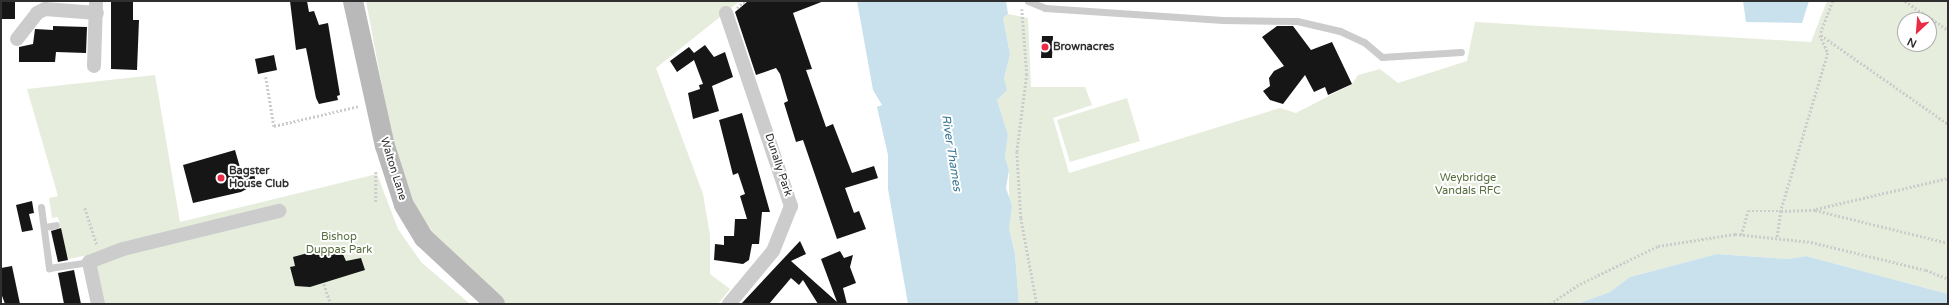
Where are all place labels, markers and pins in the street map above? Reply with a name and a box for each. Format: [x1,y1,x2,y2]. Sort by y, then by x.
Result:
place label: Brownacres [1053,40,1114,54]
marker: Brownacres [1040,42,1050,52]
place label: Bagster House Club [229,165,289,191]
marker: Bagster House Club [216,173,226,183]

